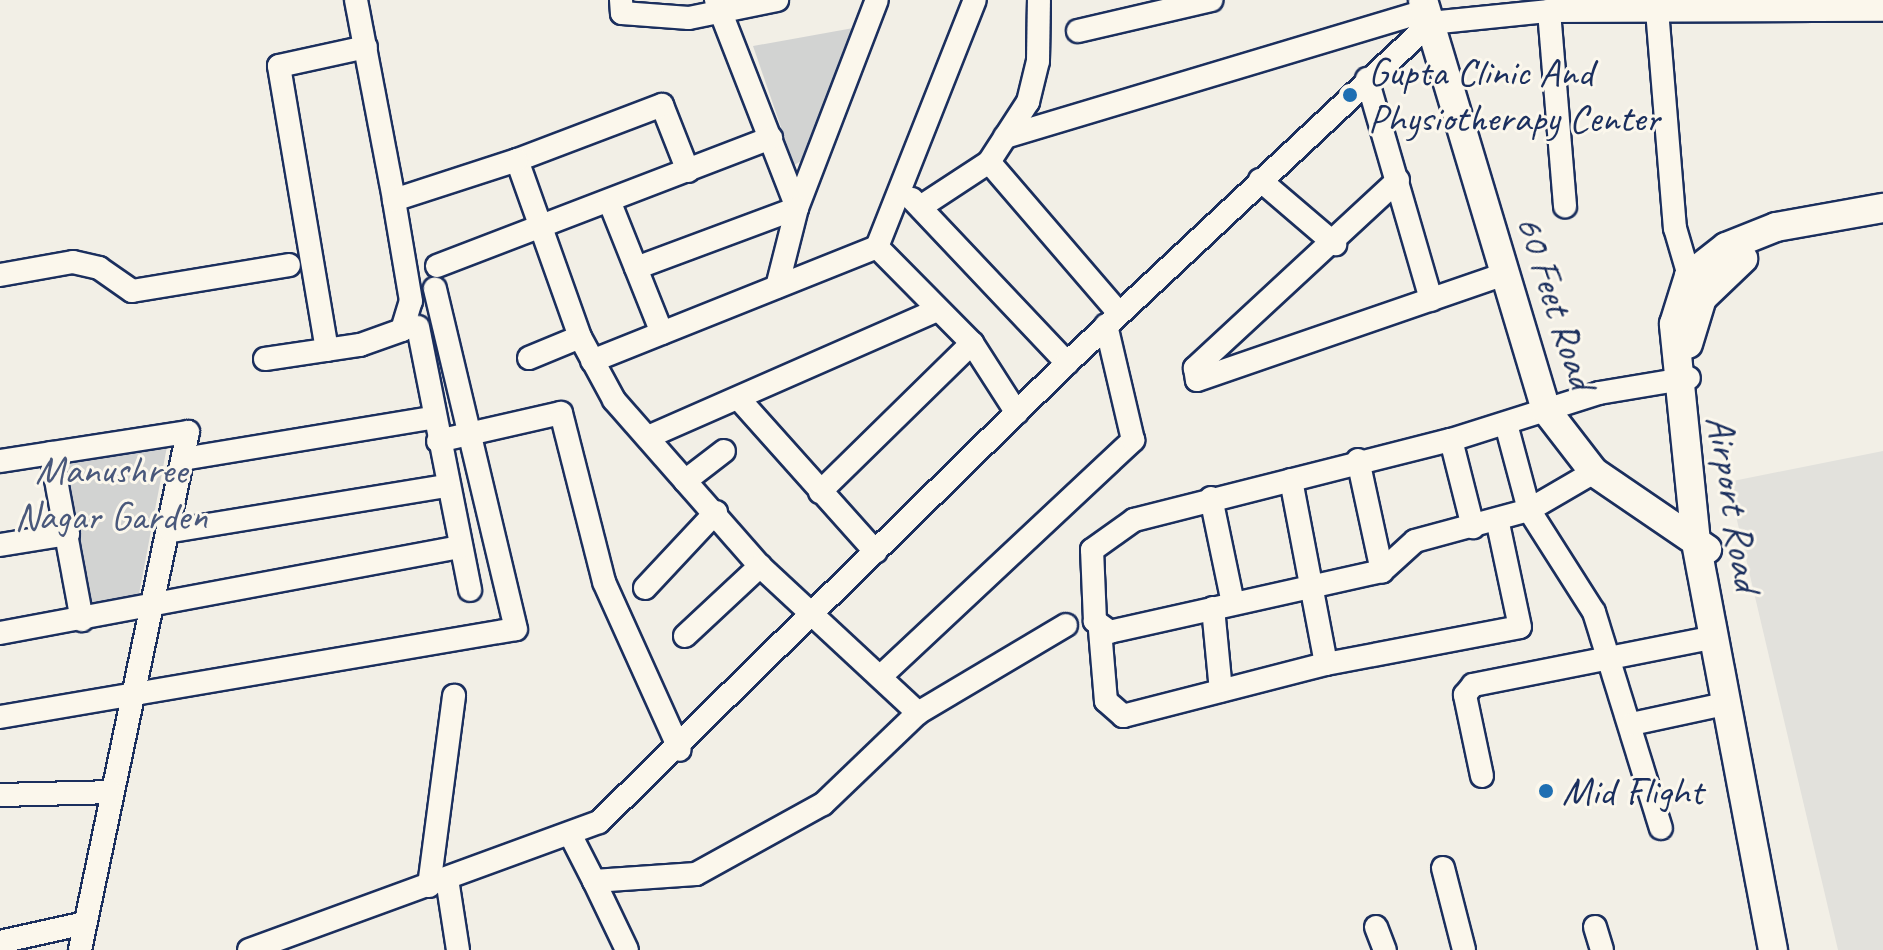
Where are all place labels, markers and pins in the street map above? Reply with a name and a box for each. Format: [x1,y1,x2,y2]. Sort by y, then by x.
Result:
place label: Gupta Clinic And Physiotherapy Center [1368,48,1660,142]
marker: Gupta Clinic And Physiotherapy Center [1339,84,1361,106]
place label: Mid Flight [1562,767,1703,815]
marker: Mid Flight [1537,782,1555,800]

